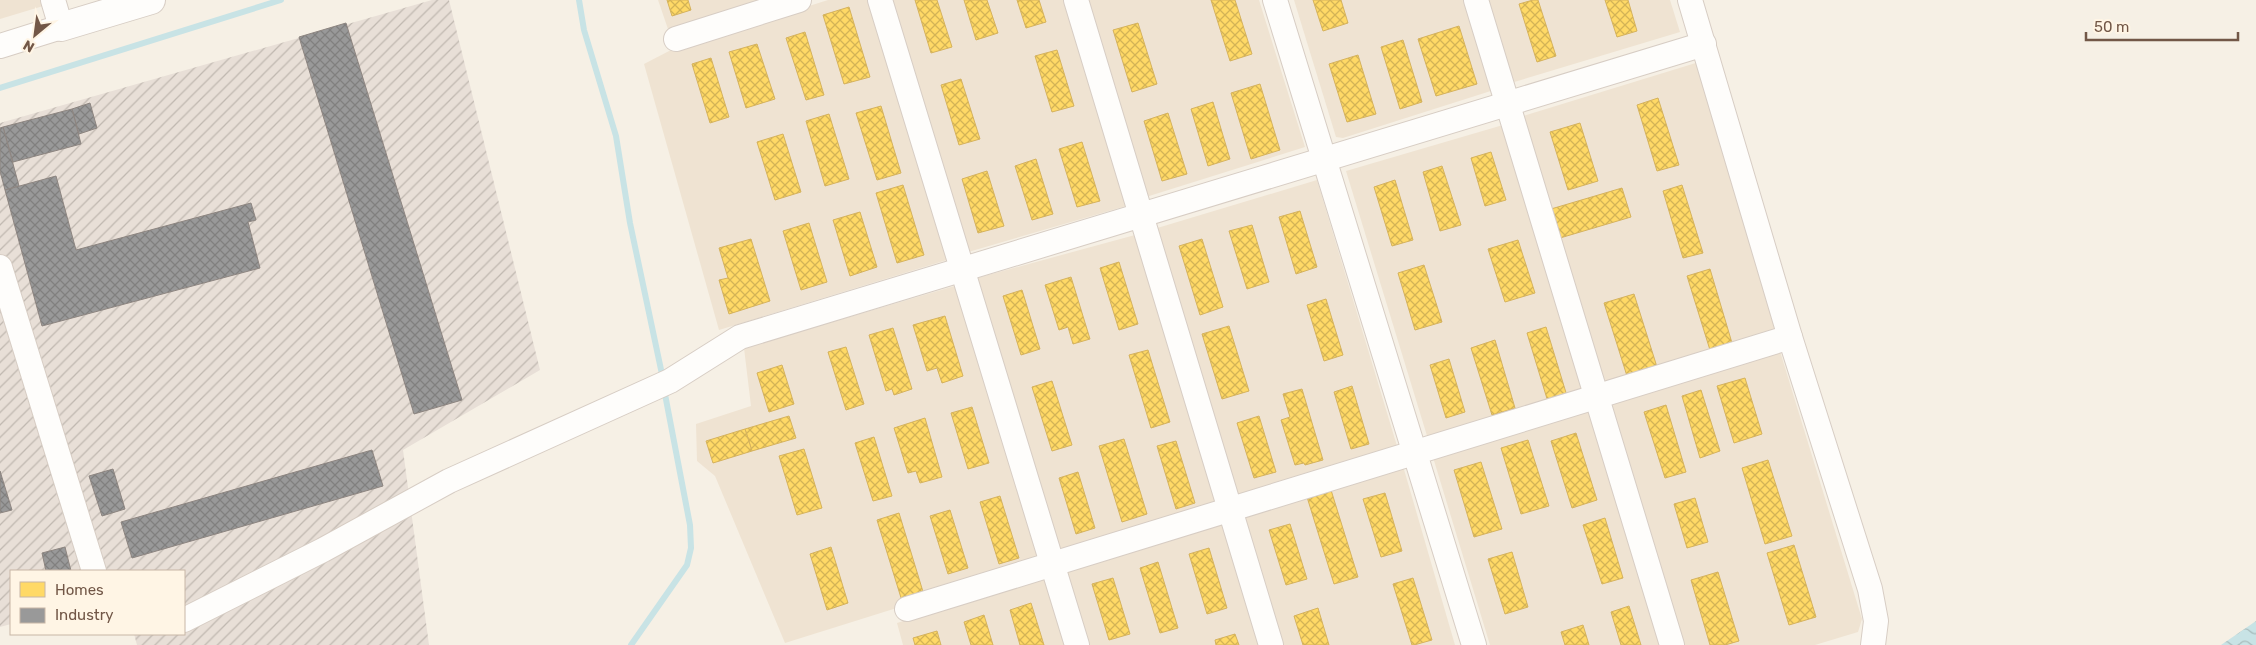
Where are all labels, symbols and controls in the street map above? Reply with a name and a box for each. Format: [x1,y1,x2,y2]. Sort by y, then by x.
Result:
north arrow [10,10,60,60]
scale bar [2086,10,2238,42]
text: 50 m [2094,18,2129,36]
text: N [20,36,37,56]
legend [10,570,185,635]
text: Homes [55,581,104,599]
text: Industry [55,606,114,624]

